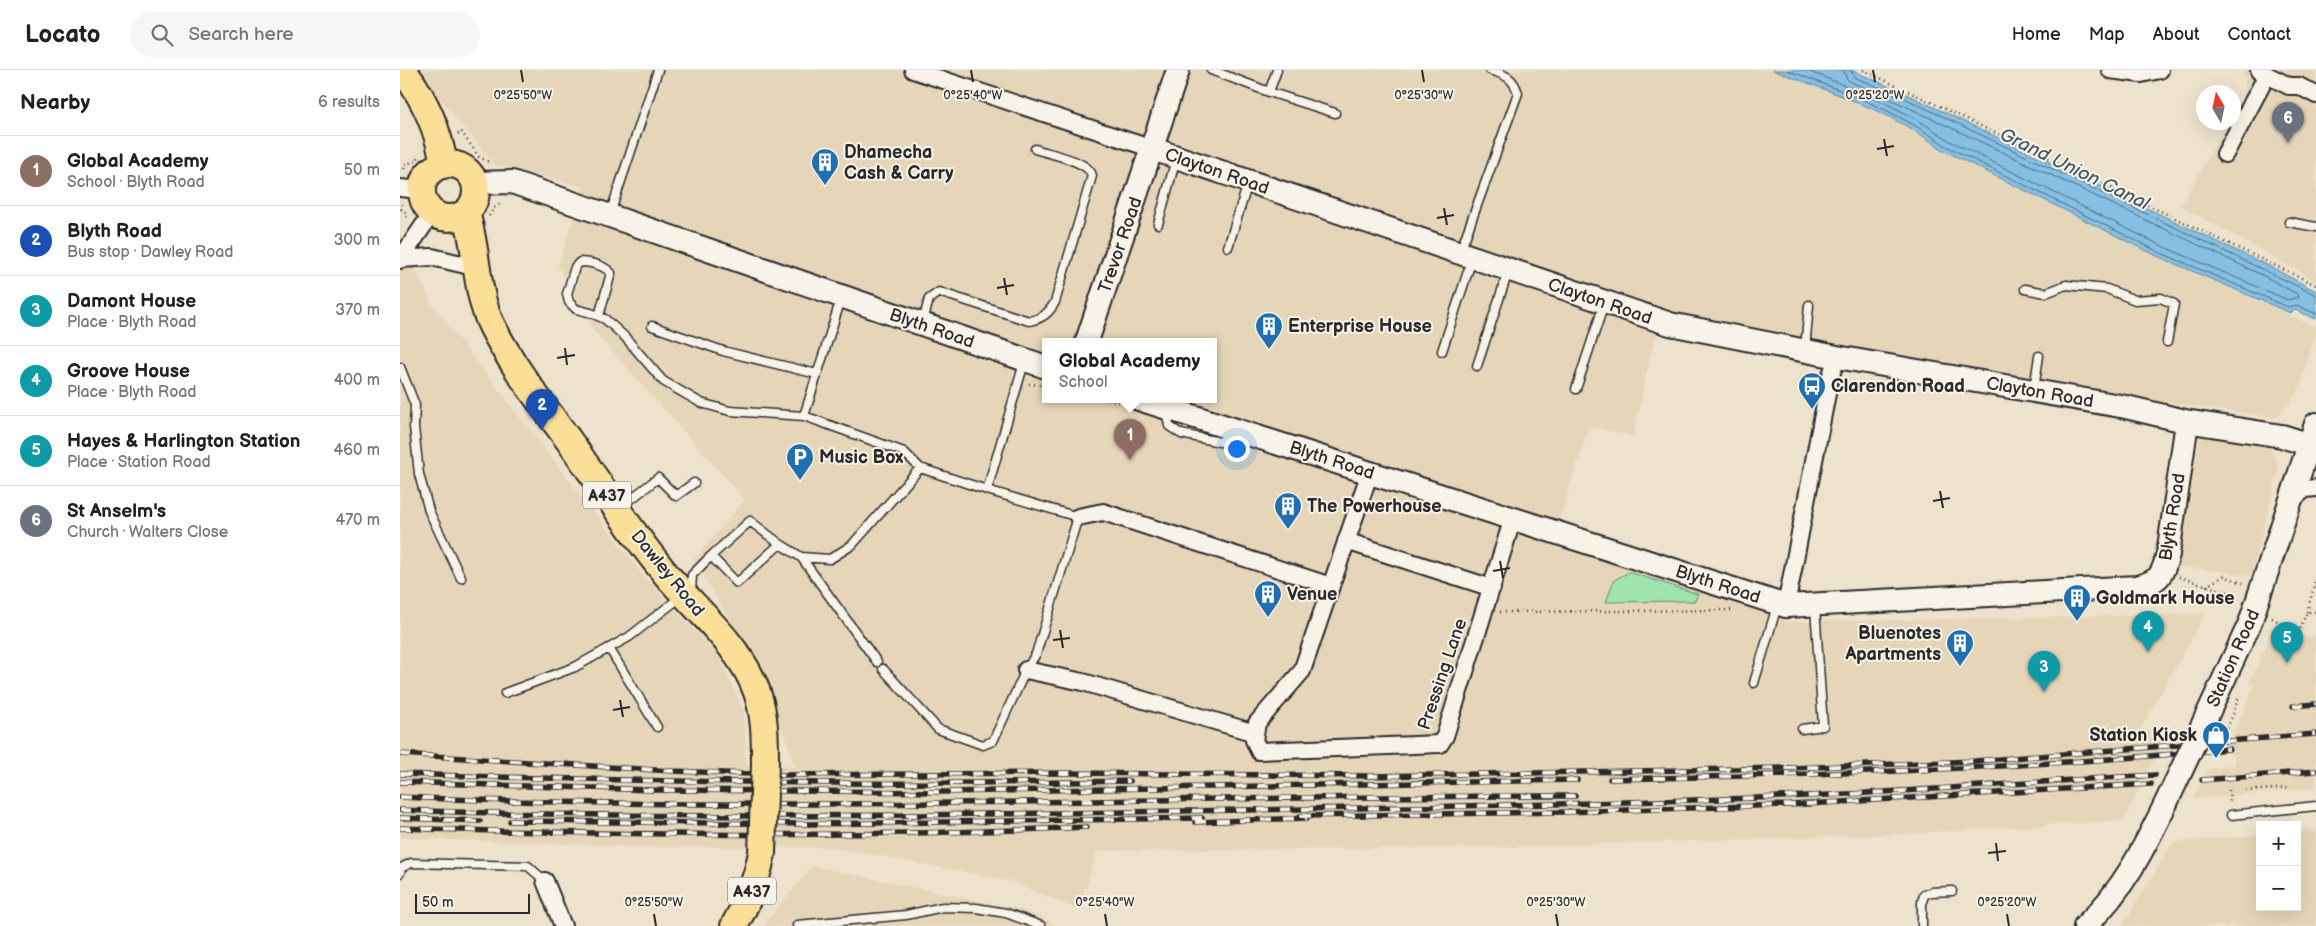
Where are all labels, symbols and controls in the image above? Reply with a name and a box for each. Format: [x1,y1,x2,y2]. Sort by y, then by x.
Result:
search box [130,12,480,57]
text: Locato [25,20,100,49]
icon: search [148,21,176,49]
text: Search here [188,23,294,46]
text: Home [2012,24,2061,45]
text: Map [2089,24,2125,45]
text: About [2153,24,2200,45]
text: Contact [2228,24,2291,45]
north arrow [2196,85,2241,130]
text: 0°25'50"W [494,88,552,103]
text: 0°25'40"W [943,88,1003,103]
text: 0°25'30"W [1394,88,1454,103]
text: 0°25'20"W [1846,88,1904,103]
text: Nearby [20,90,90,115]
text: 6 results [318,93,380,112]
pin: 6 [2272,102,2304,143]
water label: Grand Union Canal [1996,123,2153,216]
place label: Dhamecha Cash & Carry [844,142,954,184]
street label: Clayton Road [1162,144,1272,199]
building icon: Dhamecha Cash & Carry [810,147,840,186]
text: Global Academy [67,150,208,173]
text: 1 [33,161,39,180]
text: 50 m [344,161,380,180]
text: School · Blyth Road [67,173,205,192]
street label: Trevor Road [1094,194,1147,296]
text: Blyth Road [67,220,162,243]
text: 2 [31,231,41,250]
text: 300 m [334,231,380,250]
text: Bus stop · Dawley Road [67,243,233,262]
street label: Clayton Road [1545,274,1655,329]
text: Damont House [67,290,196,313]
text: 3 [31,301,41,320]
text: 370 m [335,301,380,320]
street label: Blyth Road [887,304,977,353]
building icon: Enterprise House [1254,311,1284,350]
text: Place · Blyth Road [67,313,197,332]
place label: Enterprise House [1288,316,1432,337]
popup [1042,338,1217,403]
text: Global Academy [1059,350,1200,373]
text: Groove House [67,360,190,383]
text: 4 [31,371,41,390]
text: 400 m [334,371,380,390]
bus stop icon: Clarendon Road [1797,371,1827,410]
text: School [1059,373,1108,392]
street label: Clayton Road [1985,373,2095,412]
place label: Clarendon Road [1831,376,1965,397]
text: Place · Blyth Road [67,383,197,402]
pin: 2 [526,389,558,430]
pin: 1 [1114,419,1146,460]
text: Hayes & Harlington Station [67,430,300,453]
your location [1224,436,1250,462]
street label: Blyth Road [1287,437,1377,484]
text: 5 [31,441,41,460]
text: 460 m [334,441,380,460]
parking icon: Music Box [785,442,815,481]
place label: Music Box [819,447,903,468]
text: Place · Station Road [67,453,211,472]
street label: Blyth Road [2155,472,2190,562]
road number: A437 [583,482,631,508]
building icon: The Powerhouse [1273,491,1303,530]
place label: The Powerhouse [1307,496,1442,517]
text: St Anselm's [67,500,166,523]
text: 6 [31,511,41,530]
text: 470 m [335,511,380,530]
text: Church · Walters Close [67,523,228,542]
street label: Dawley Road [626,526,709,621]
street label: Blyth Road [1673,561,1763,608]
building icon: Venue [1253,579,1283,618]
building icon: Goldmark House [2062,583,2092,622]
place label: Venue [1287,584,1337,605]
place label: Goldmark House [2096,588,2235,609]
street label: Station Road [2203,606,2264,710]
pin: 4 [2132,611,2164,652]
street label: Pressing Lane [1414,615,1471,733]
pin: 5 [2271,622,2303,663]
place label: Bluenotes Apartments [1845,623,1941,665]
building icon: Bluenotes Apartments [1945,628,1975,667]
pin: 3 [2028,651,2060,692]
shop icon: Station Kiosk [2201,720,2231,759]
place label: Station Kiosk [2090,725,2198,746]
map controls [2256,821,2301,911]
button: + [2256,821,2301,866]
button: − [2256,866,2301,911]
road number: A437 [728,878,776,904]
scale bar [415,891,530,914]
text: 50 m [422,894,454,911]
text: 0°25'50"W [625,895,683,910]
text: 0°25'40"W [1075,895,1135,910]
text: 0°25'30"W [1526,895,1586,910]
text: 0°25'20"W [1978,895,2036,910]

